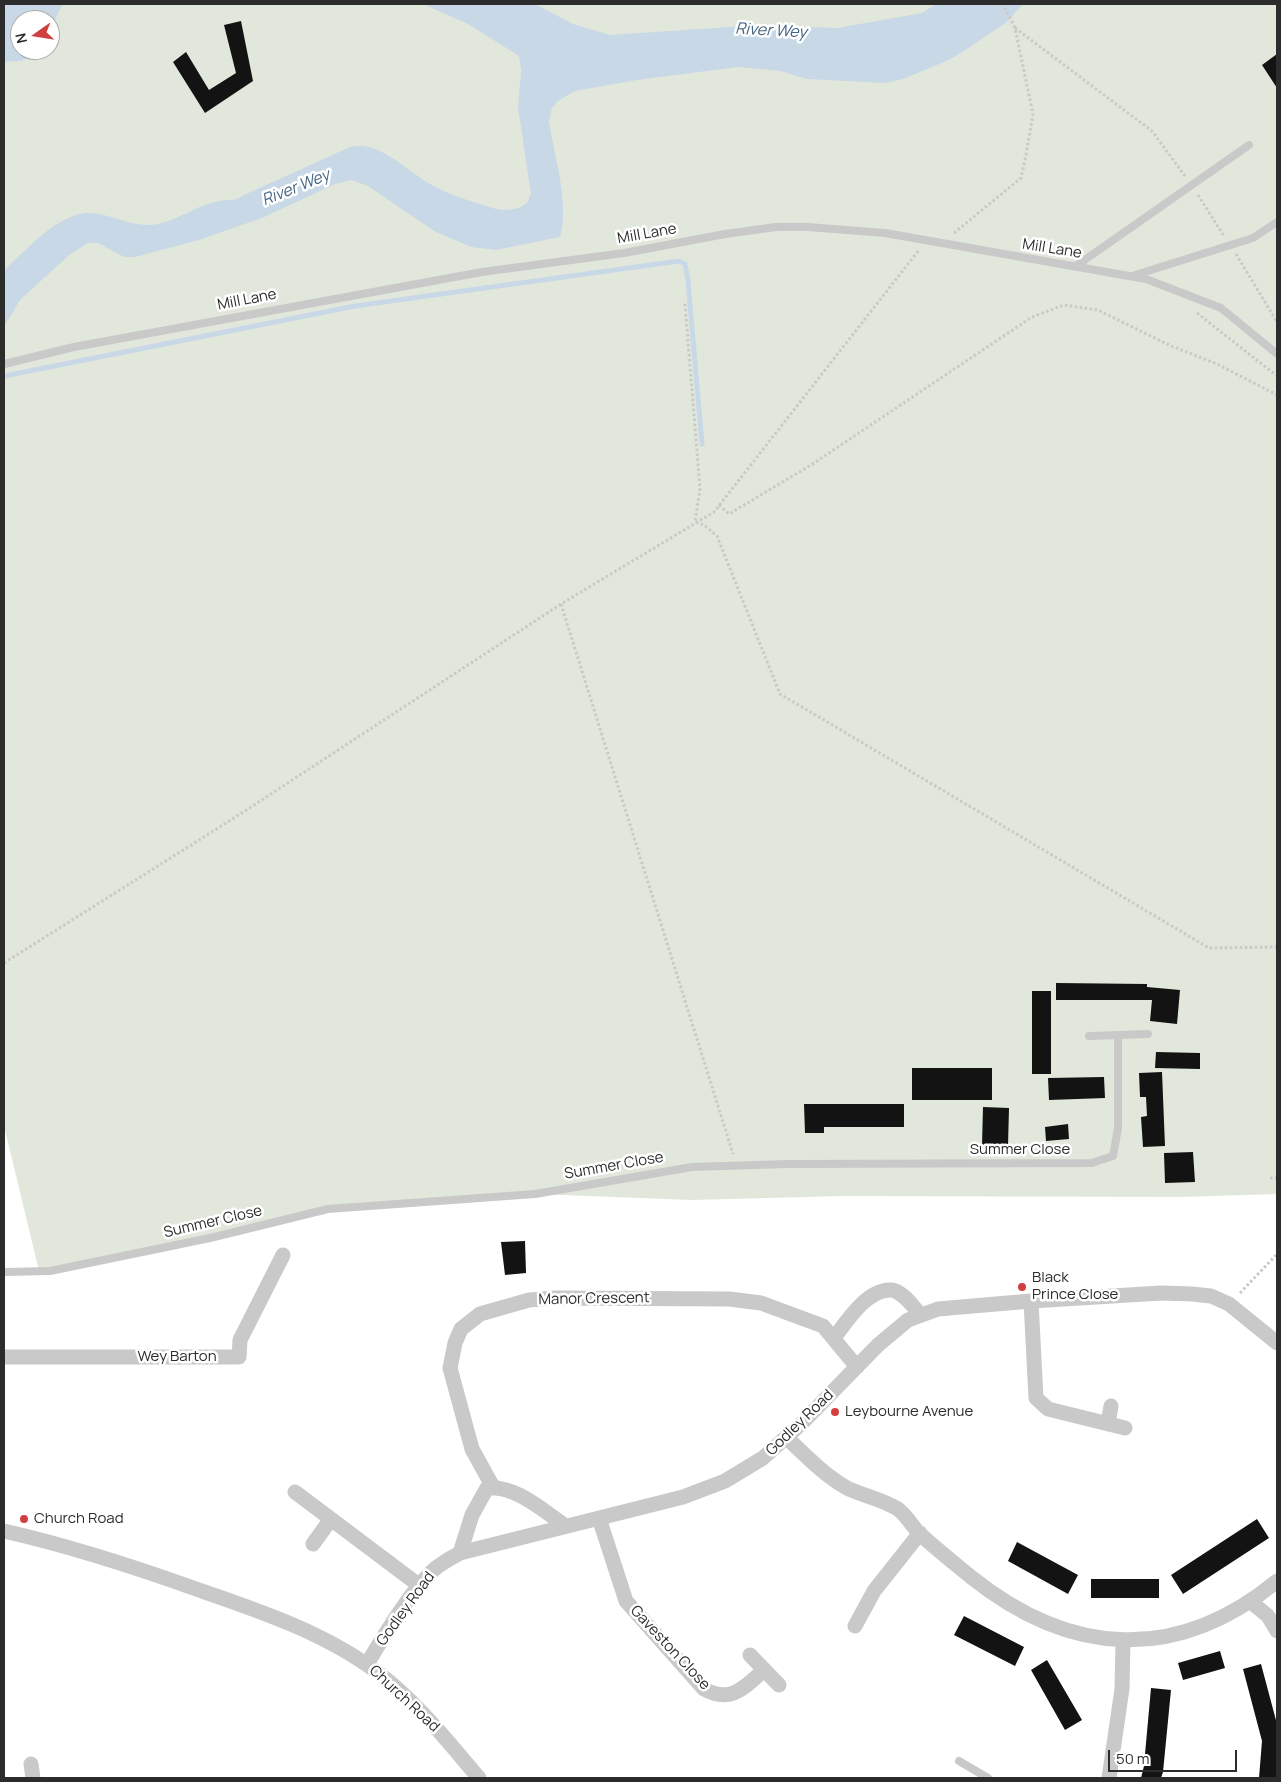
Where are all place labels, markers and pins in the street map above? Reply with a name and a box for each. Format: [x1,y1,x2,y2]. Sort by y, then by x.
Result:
place label: Black Prince Close [1032,1269,1118,1304]
marker: Black Prince Close [1016,1281,1028,1293]
place label: Leybourne Avenue [845,1403,973,1421]
marker: Leybourne Avenue [829,1406,841,1418]
place label: Church Road [34,1510,124,1528]
marker: Church Road [18,1513,30,1525]

